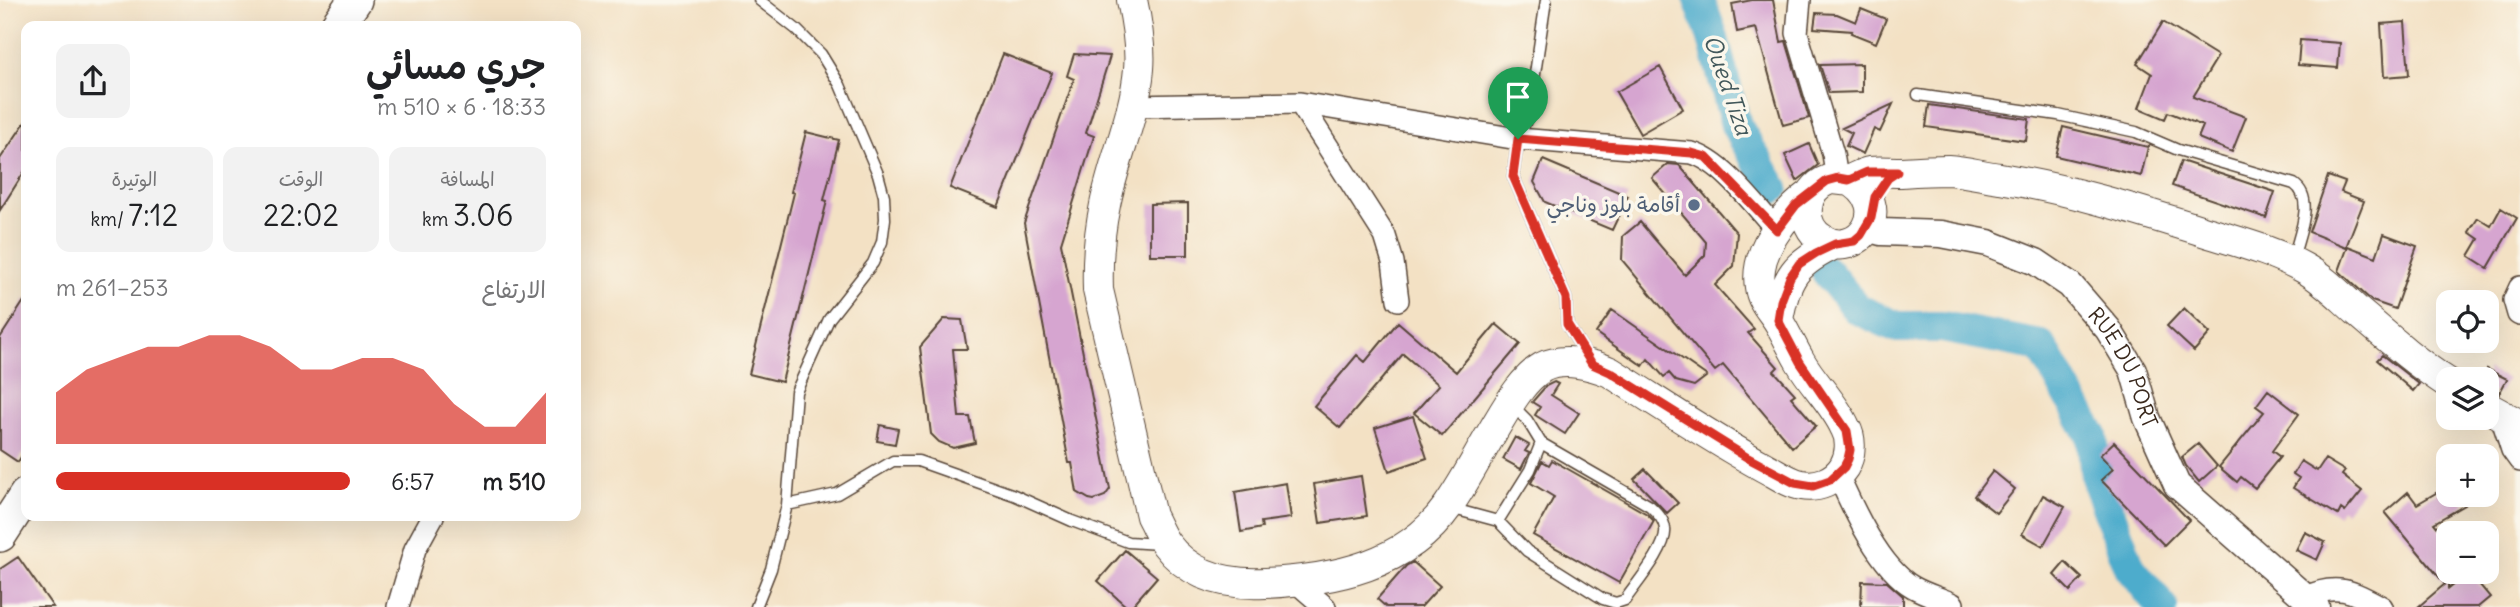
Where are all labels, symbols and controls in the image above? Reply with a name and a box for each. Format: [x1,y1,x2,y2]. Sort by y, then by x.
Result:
water label: Oued Tiza [1698,31,1760,140]
text: جري مسائي [366,42,546,89]
button: share [56,44,130,118]
pin [1488,67,1548,139]
icon: arrive [1499,78,1537,116]
text: 18:33 · 6 × 510 m [377,92,546,121]
text: الوتيرة [111,167,157,191]
text: الوقت [279,167,323,191]
text: المسافة [441,167,495,191]
place label: أقامة بلوز وناجي [1546,191,1680,224]
text: 7:12 [128,196,178,234]
text: 22:02 [263,196,339,234]
text: 3.06 [453,196,513,234]
marker: أقامة بلوز وناجي [1686,197,1702,213]
text: /km [91,207,128,231]
text: km [422,207,453,231]
text: 253–261 m [56,273,169,302]
text: الارتفاع [482,275,546,304]
map controls [2436,290,2499,584]
button: locate [2436,290,2499,353]
street label: RUE DU PORT [2082,301,2164,432]
button: layers [2436,367,2499,430]
button: + [2436,444,2499,507]
text: 6:57 [391,467,434,496]
text: 510 m [483,467,546,496]
button: − [2436,521,2499,584]

